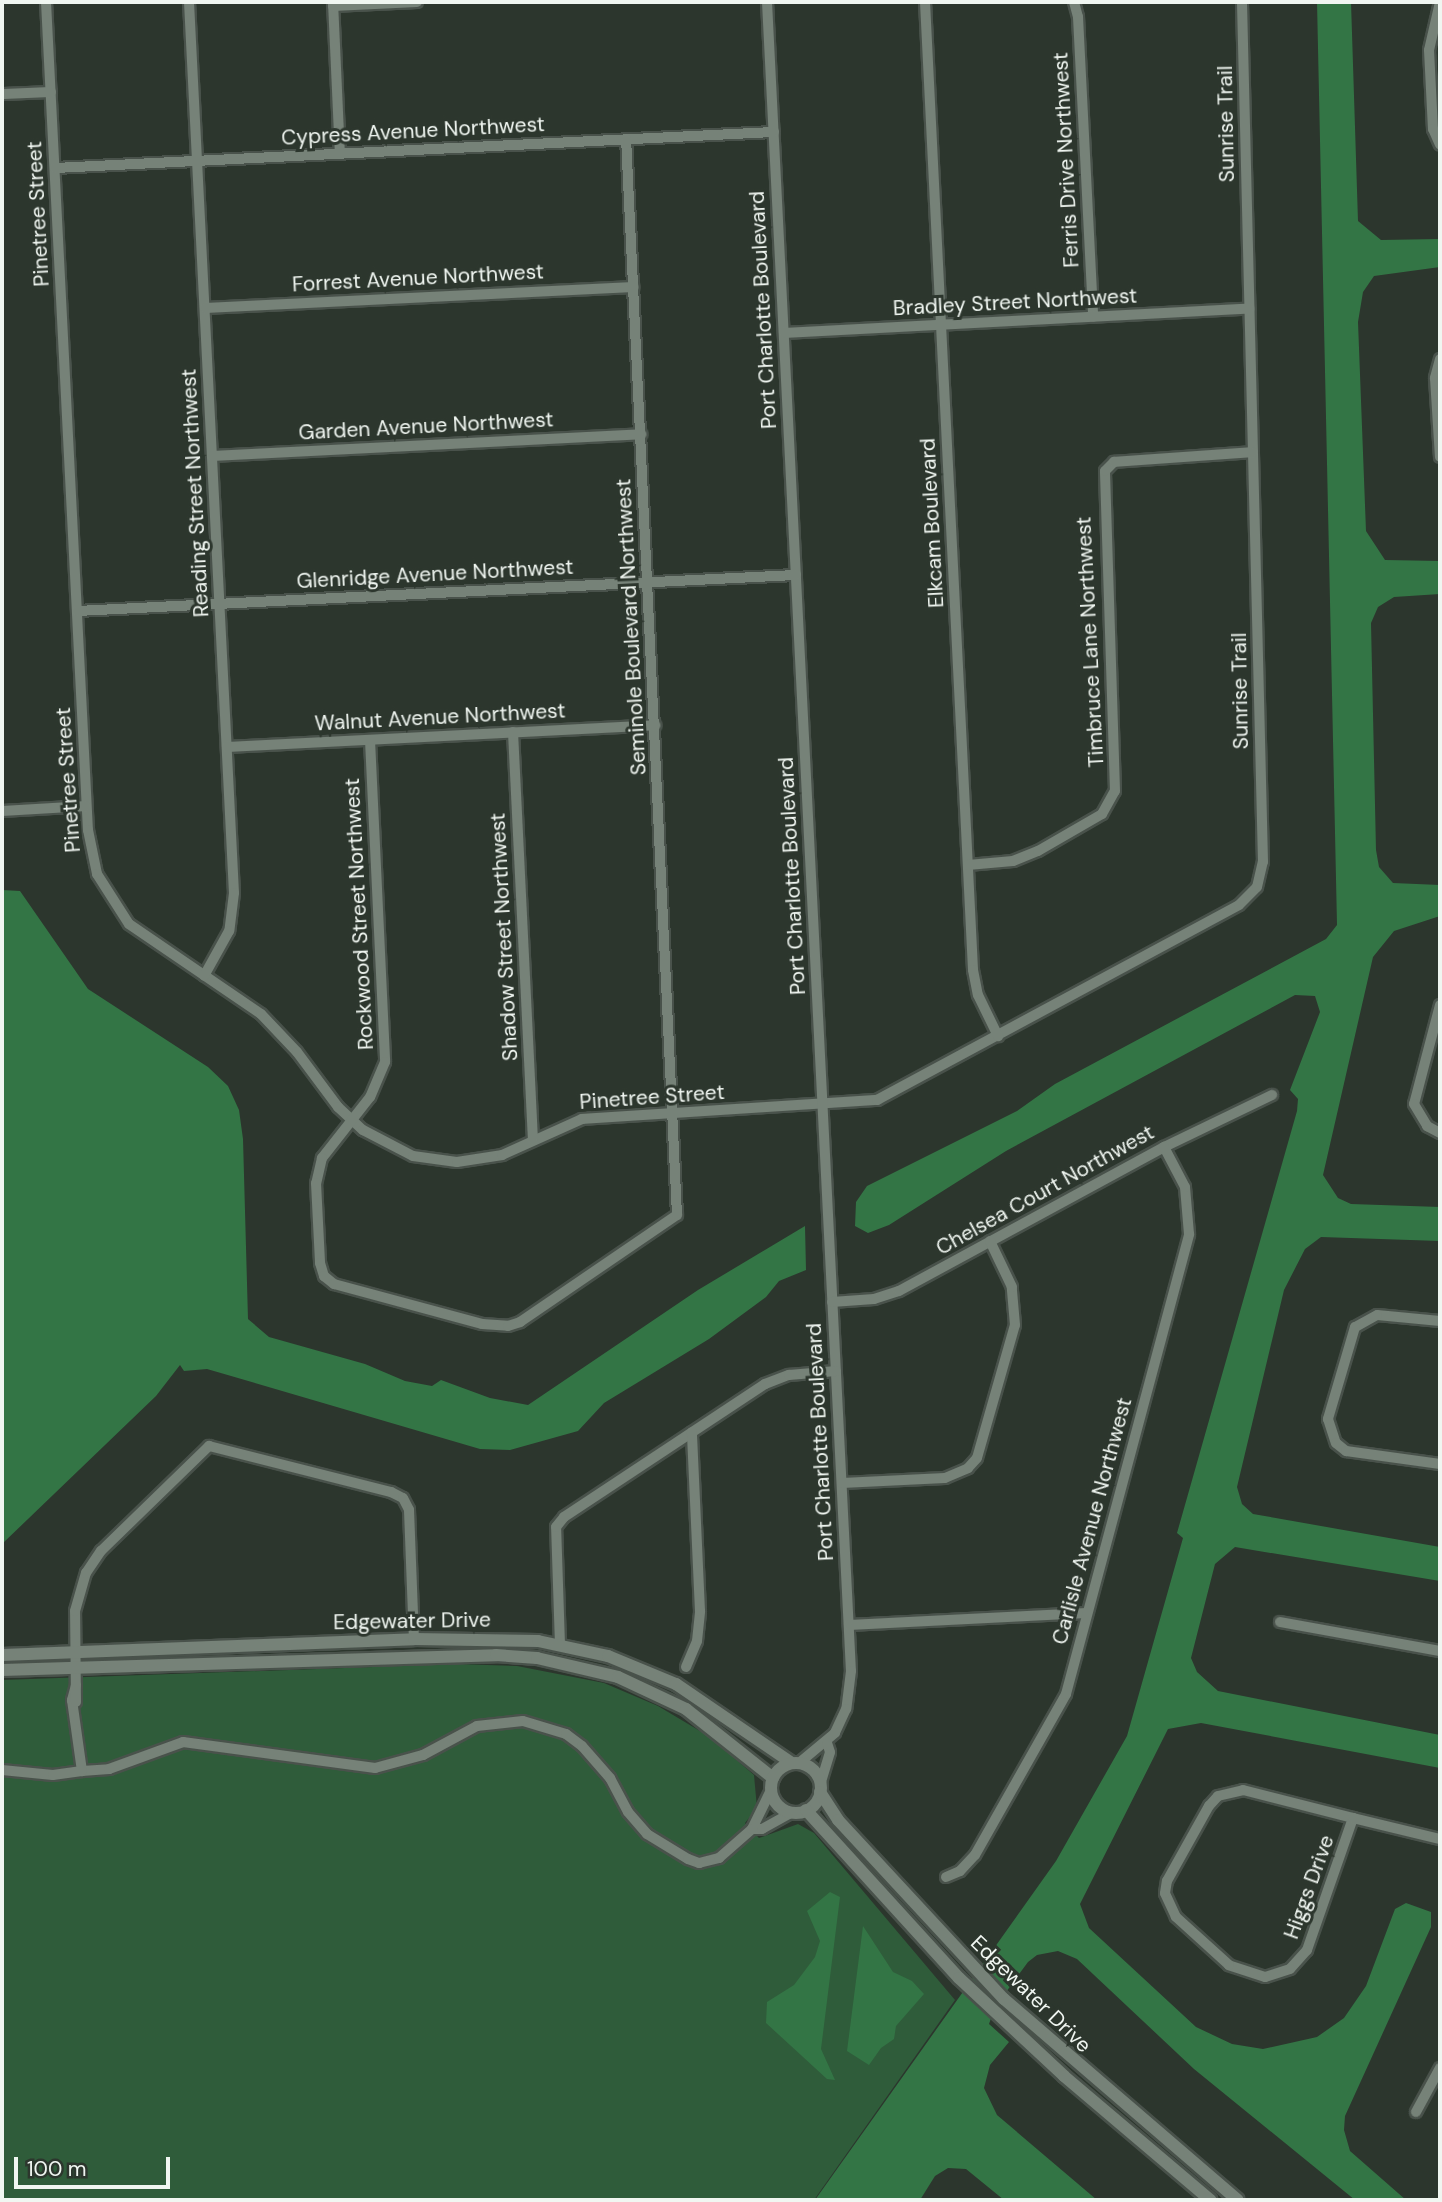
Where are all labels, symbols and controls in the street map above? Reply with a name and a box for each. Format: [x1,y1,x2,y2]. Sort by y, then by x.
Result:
street label: Ferris Drive Northwest [1048,52,1084,268]
street label: Sunrise Trail [1212,65,1240,183]
street label: Cypress Avenue Northwest [281,112,545,150]
street label: Pinetree Street [22,141,54,287]
street label: Port Charlotte Boulevard [744,190,782,430]
street label: Forrest Avenue Northwest [291,259,545,297]
street label: Bradley Street Northwest [892,283,1138,321]
street label: Reading Street Northwest [176,368,214,618]
street label: Garden Avenue Northwest [298,407,554,445]
street label: Elkcam Boulevard [915,437,949,609]
street label: Seminole Boulevard Northwest [611,478,651,776]
street label: Timbruce Lane Northwest [1071,516,1109,768]
street label: Glenridge Avenue Northwest [296,554,574,594]
street label: Sunrise Trail [1226,632,1254,750]
street label: Walnut Avenue Northwest [314,698,566,736]
street label: Pinetree Street [50,707,86,853]
street label: Port Charlotte Boulevard [773,756,811,996]
street label: Rockwood Street Northwest [339,777,379,1051]
street label: Shadow Street Northwest [485,812,523,1062]
street label: Pinetree Street [579,1079,725,1115]
street label: Chelsea Court Northwest [932,1120,1158,1260]
street label: Port Charlotte Boulevard [801,1322,839,1562]
street label: Carlisle Avenue Northwest [1047,1395,1137,1647]
street label: Edgewater Drive [333,1607,491,1635]
street label: Higgs Drive [1279,1832,1339,1942]
street label: Edgewater Drive [966,1930,1096,2058]
scale bar [18,2142,173,2186]
text: 100 m [27,2155,87,2183]

